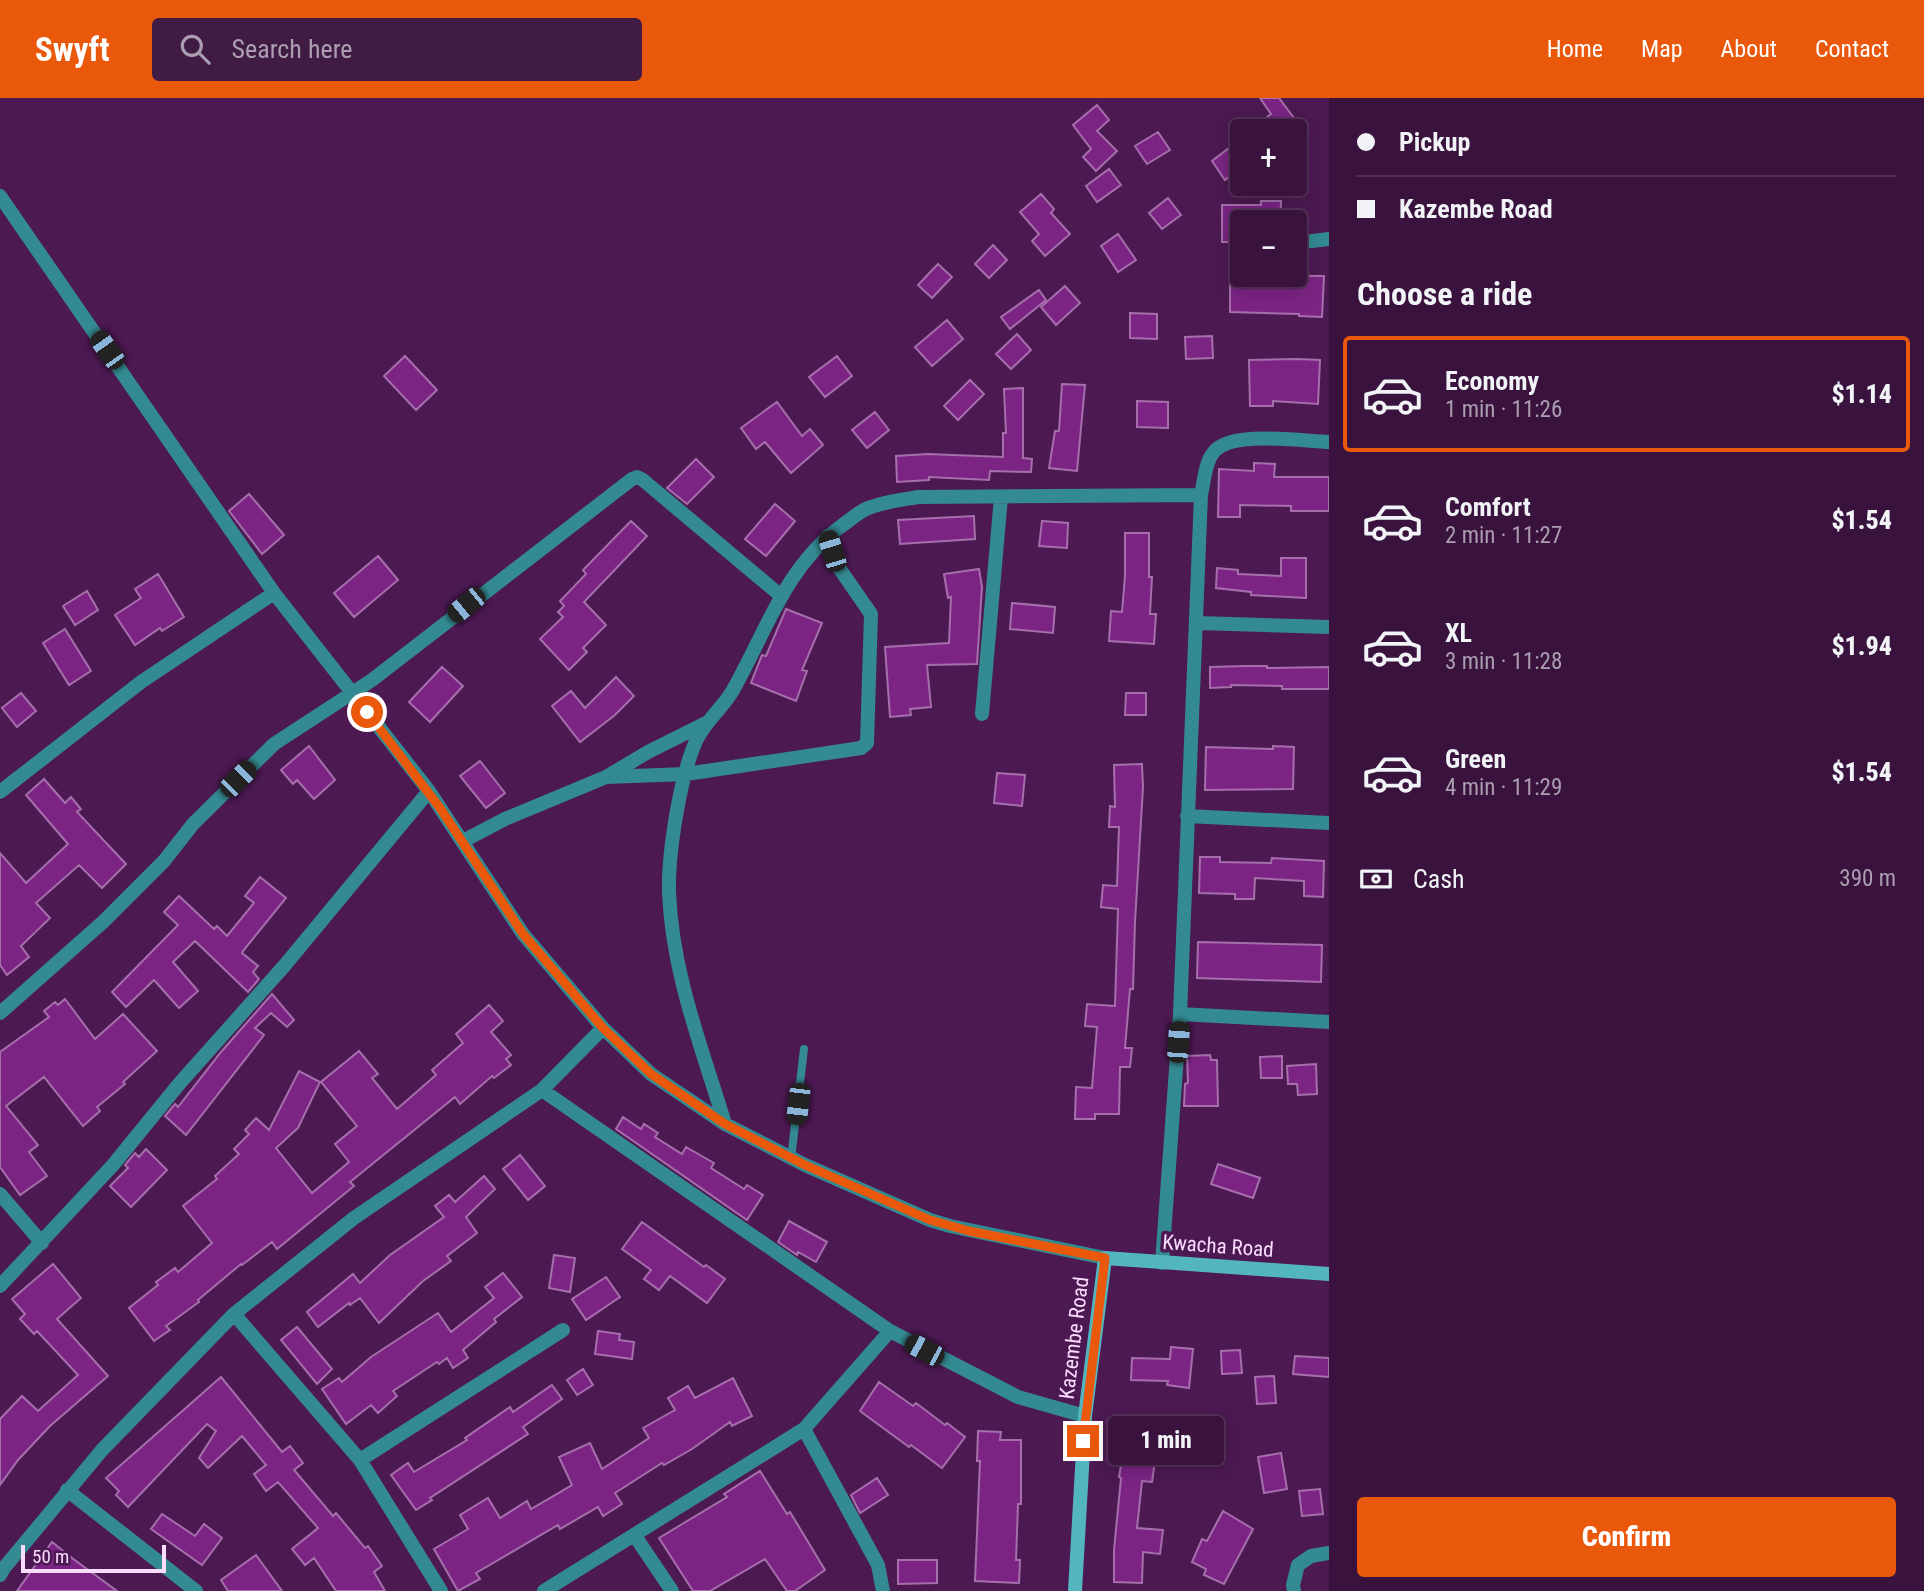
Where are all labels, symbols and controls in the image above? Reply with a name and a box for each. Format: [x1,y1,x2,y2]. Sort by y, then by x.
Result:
search box [152,18,642,81]
text: Swyft [35,30,110,69]
icon: search [176,30,214,68]
text: Search here [232,34,353,64]
text: Home [1547,35,1603,63]
text: Map [1641,35,1683,63]
text: About [1721,35,1777,63]
text: Contact [1815,35,1889,63]
map controls [1230,119,1307,287]
button: + [1230,119,1307,196]
text: Pickup [1399,127,1470,157]
text: Kazembe Road [1399,194,1553,224]
button: − [1230,210,1307,287]
text: Choose a ride [1357,275,1532,313]
car [87,327,128,373]
icon: car [1361,363,1424,426]
text: Economy [1445,366,1539,396]
text: $1.14 [1831,379,1892,409]
text: 1 min · 11:26 [1445,396,1562,423]
icon: car [1361,489,1424,552]
text: Comfort [1445,492,1531,522]
text: $1.54 [1831,505,1892,535]
text: 2 min · 11:27 [1445,522,1562,549]
car [816,528,849,574]
car [444,584,489,626]
icon: car [1361,615,1424,678]
text: XL [1445,618,1472,648]
text: $1.94 [1831,631,1892,661]
text: 3 min · 11:28 [1445,648,1562,675]
route start [351,696,383,728]
icon: car [1361,741,1424,804]
text: Green [1445,744,1506,774]
car [216,757,261,801]
text: $1.54 [1831,757,1892,787]
text: 4 min · 11:29 [1445,774,1562,801]
icon: cash [1357,860,1395,898]
text: Cash [1413,864,1465,894]
text: 390 m [1839,865,1896,892]
car [1167,1020,1190,1064]
car [786,1082,811,1126]
street label: Kwacha Road [1162,1230,1274,1262]
street label: Kazembe Road [1055,1275,1093,1401]
car [901,1331,948,1369]
callout: 1 min [1108,1416,1223,1466]
route end [1067,1425,1099,1457]
text: 1 min [1140,1427,1192,1454]
button: Confirm [1357,1497,1896,1577]
scale bar [21,1542,166,1574]
text: 50 m [32,1545,69,1568]

